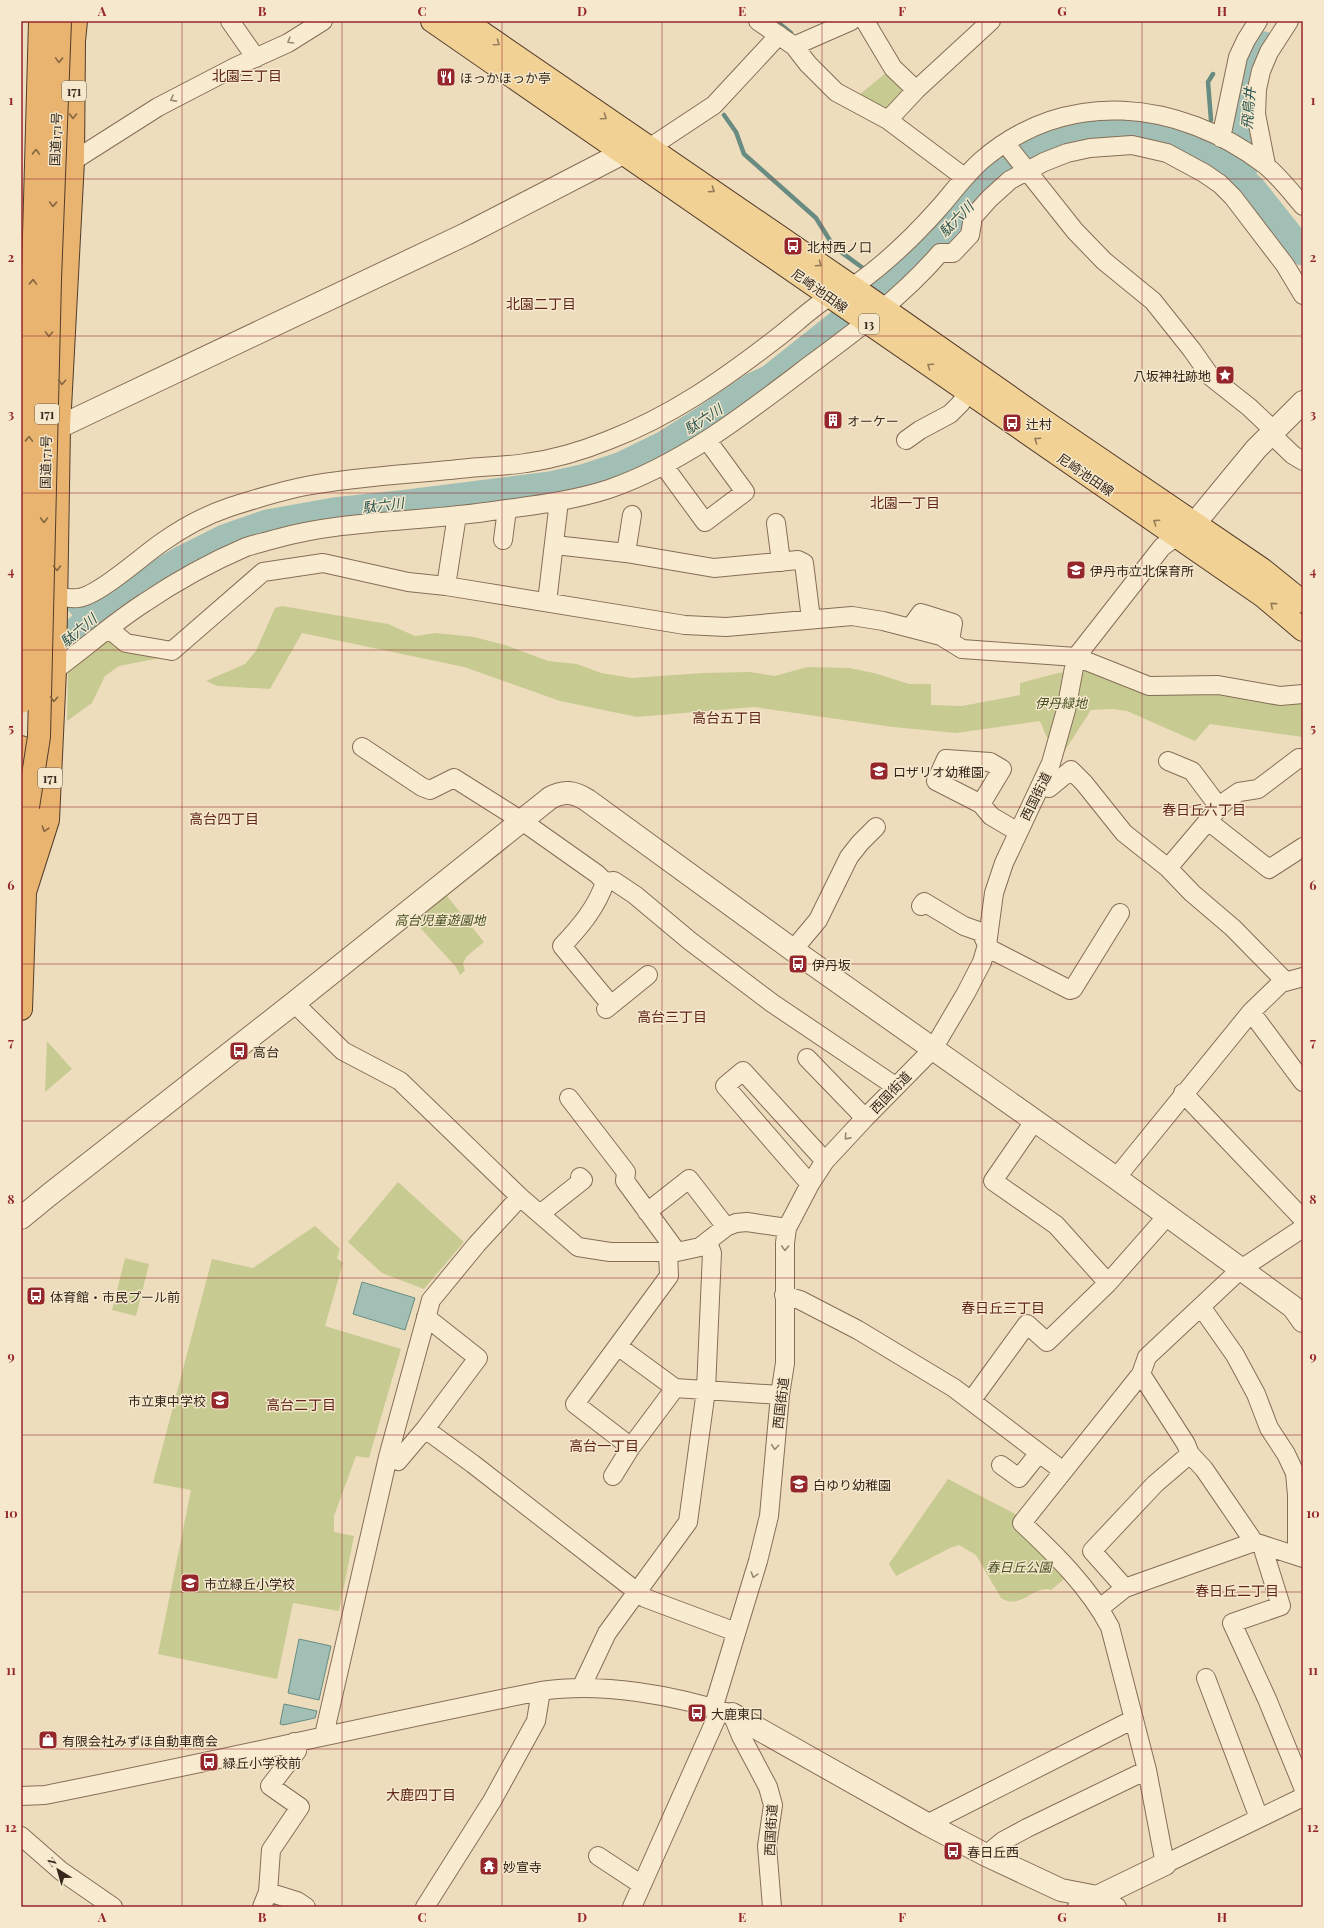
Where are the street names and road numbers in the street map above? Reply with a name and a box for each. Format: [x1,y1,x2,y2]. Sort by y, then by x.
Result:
road number: 171 [62,81,86,101]
street label: 国道171号 [46,112,64,166]
street label: 尼崎池田線 [788,264,852,316]
road number: 13 [859,314,879,334]
road number: 171 [35,404,59,424]
street label: 国道171号 [36,435,54,489]
street label: 尼崎池田線 [1054,449,1118,499]
road number: 171 [38,768,62,788]
street label: 西国街道 [1016,769,1054,823]
street label: 西国街道 [866,1067,914,1117]
street label: 西国街道 [768,1376,792,1430]
street label: 西国街道 [760,1804,780,1856]

